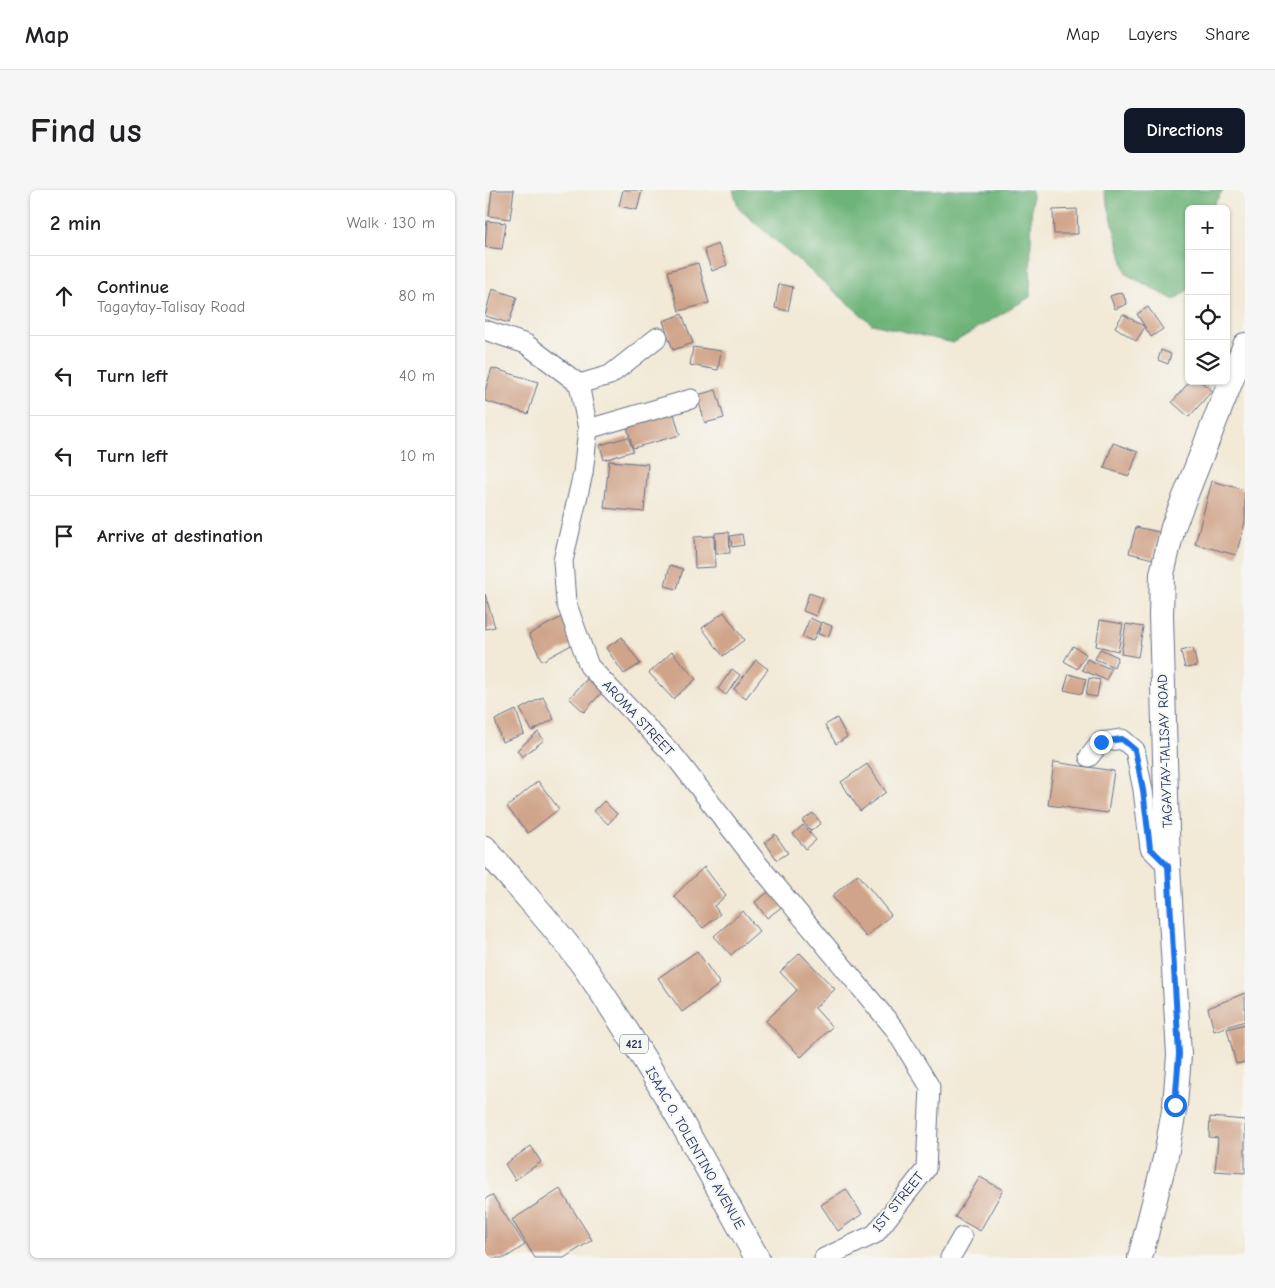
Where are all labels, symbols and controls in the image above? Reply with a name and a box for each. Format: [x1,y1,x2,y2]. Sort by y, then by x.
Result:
text: Map [25,21,69,49]
text: Map [1066,24,1100,45]
text: Layers [1128,24,1177,45]
text: Share [1205,24,1250,45]
button: Directions [1124,108,1245,153]
text: Find us [30,110,142,151]
map controls [1185,205,1230,385]
button: + [1185,205,1230,250]
text: 2 min [50,211,101,235]
text: Walk · 130 m [346,214,435,232]
button: − [1185,250,1230,295]
text: Continue [97,276,169,298]
icon: ahead [50,282,78,310]
text: 80 m [398,287,435,305]
button: locate [1185,295,1230,340]
text: Tagaytay-Talisay Road [97,298,245,316]
button: layers [1185,340,1230,385]
icon: left [50,362,78,390]
text: Turn left [97,365,168,387]
text: 40 m [399,367,435,385]
icon: left [50,442,78,470]
text: Turn left [97,445,168,467]
text: 10 m [400,447,435,465]
icon: arrive [50,522,78,550]
text: Arrive at destination [97,525,263,547]
street label: TAGAYTAY-TALISAY ROAD [1154,674,1176,828]
street label: AROMA STREET [599,677,678,760]
route end [1090,731,1113,754]
road number: 421 [620,1034,648,1054]
street label: ISAAC O. TOLENTINO AVENUE [641,1064,749,1232]
route start [1164,1094,1187,1117]
street label: 1ST STREET [868,1168,928,1236]

